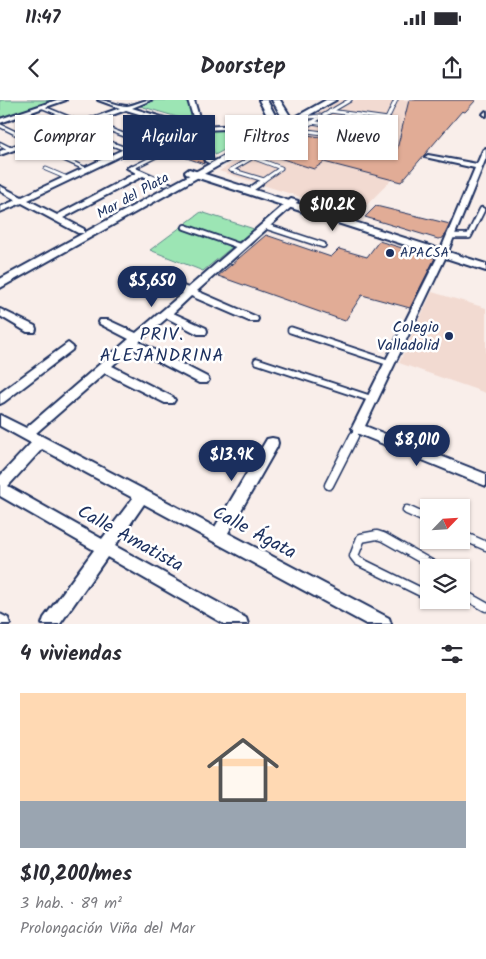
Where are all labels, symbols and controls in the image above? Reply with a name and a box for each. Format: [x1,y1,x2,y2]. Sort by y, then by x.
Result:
text: 11:47 [25,3,60,33]
text: Doorstep [200,50,286,85]
icon: back [20,54,48,82]
icon: share [438,54,466,82]
chip: Comprar [15,115,113,160]
chip: Alquilar [123,115,215,160]
chip: Filtros [225,115,308,160]
chip: Nuevo [318,115,398,160]
street label: Mar del Plata [93,167,173,225]
pin: $10.2K [292,190,374,232]
text: $10.2K [310,193,356,218]
place label: APACSA [400,242,449,264]
marker: APACSA [384,247,396,259]
pin: $5,650 [111,266,193,308]
text: $5,650 [129,269,175,294]
place label: Colegio Valladolid [377,315,440,358]
district label: PRIV. ALEJANDRINA [100,321,224,371]
marker: Colegio Valladolid [443,330,455,342]
pin: $8,010 [376,424,458,467]
text: $8,010 [395,428,439,453]
pin: $13.9K [191,440,273,482]
text: $13.9K [210,443,254,468]
street label: Calle Amatista [71,497,189,581]
street label: Calle Ágata [207,498,301,568]
north arrow [420,499,470,549]
map controls [420,499,470,609]
button: layers [420,559,470,609]
text: 4 viviendas [20,638,122,671]
icon: filters [438,640,466,668]
icon: home [198,725,288,815]
text: $10,200/mes [20,858,132,891]
text: 3 hab. · 89 m² [20,891,122,916]
text: Prolongación Viña del Mar [20,916,195,941]

